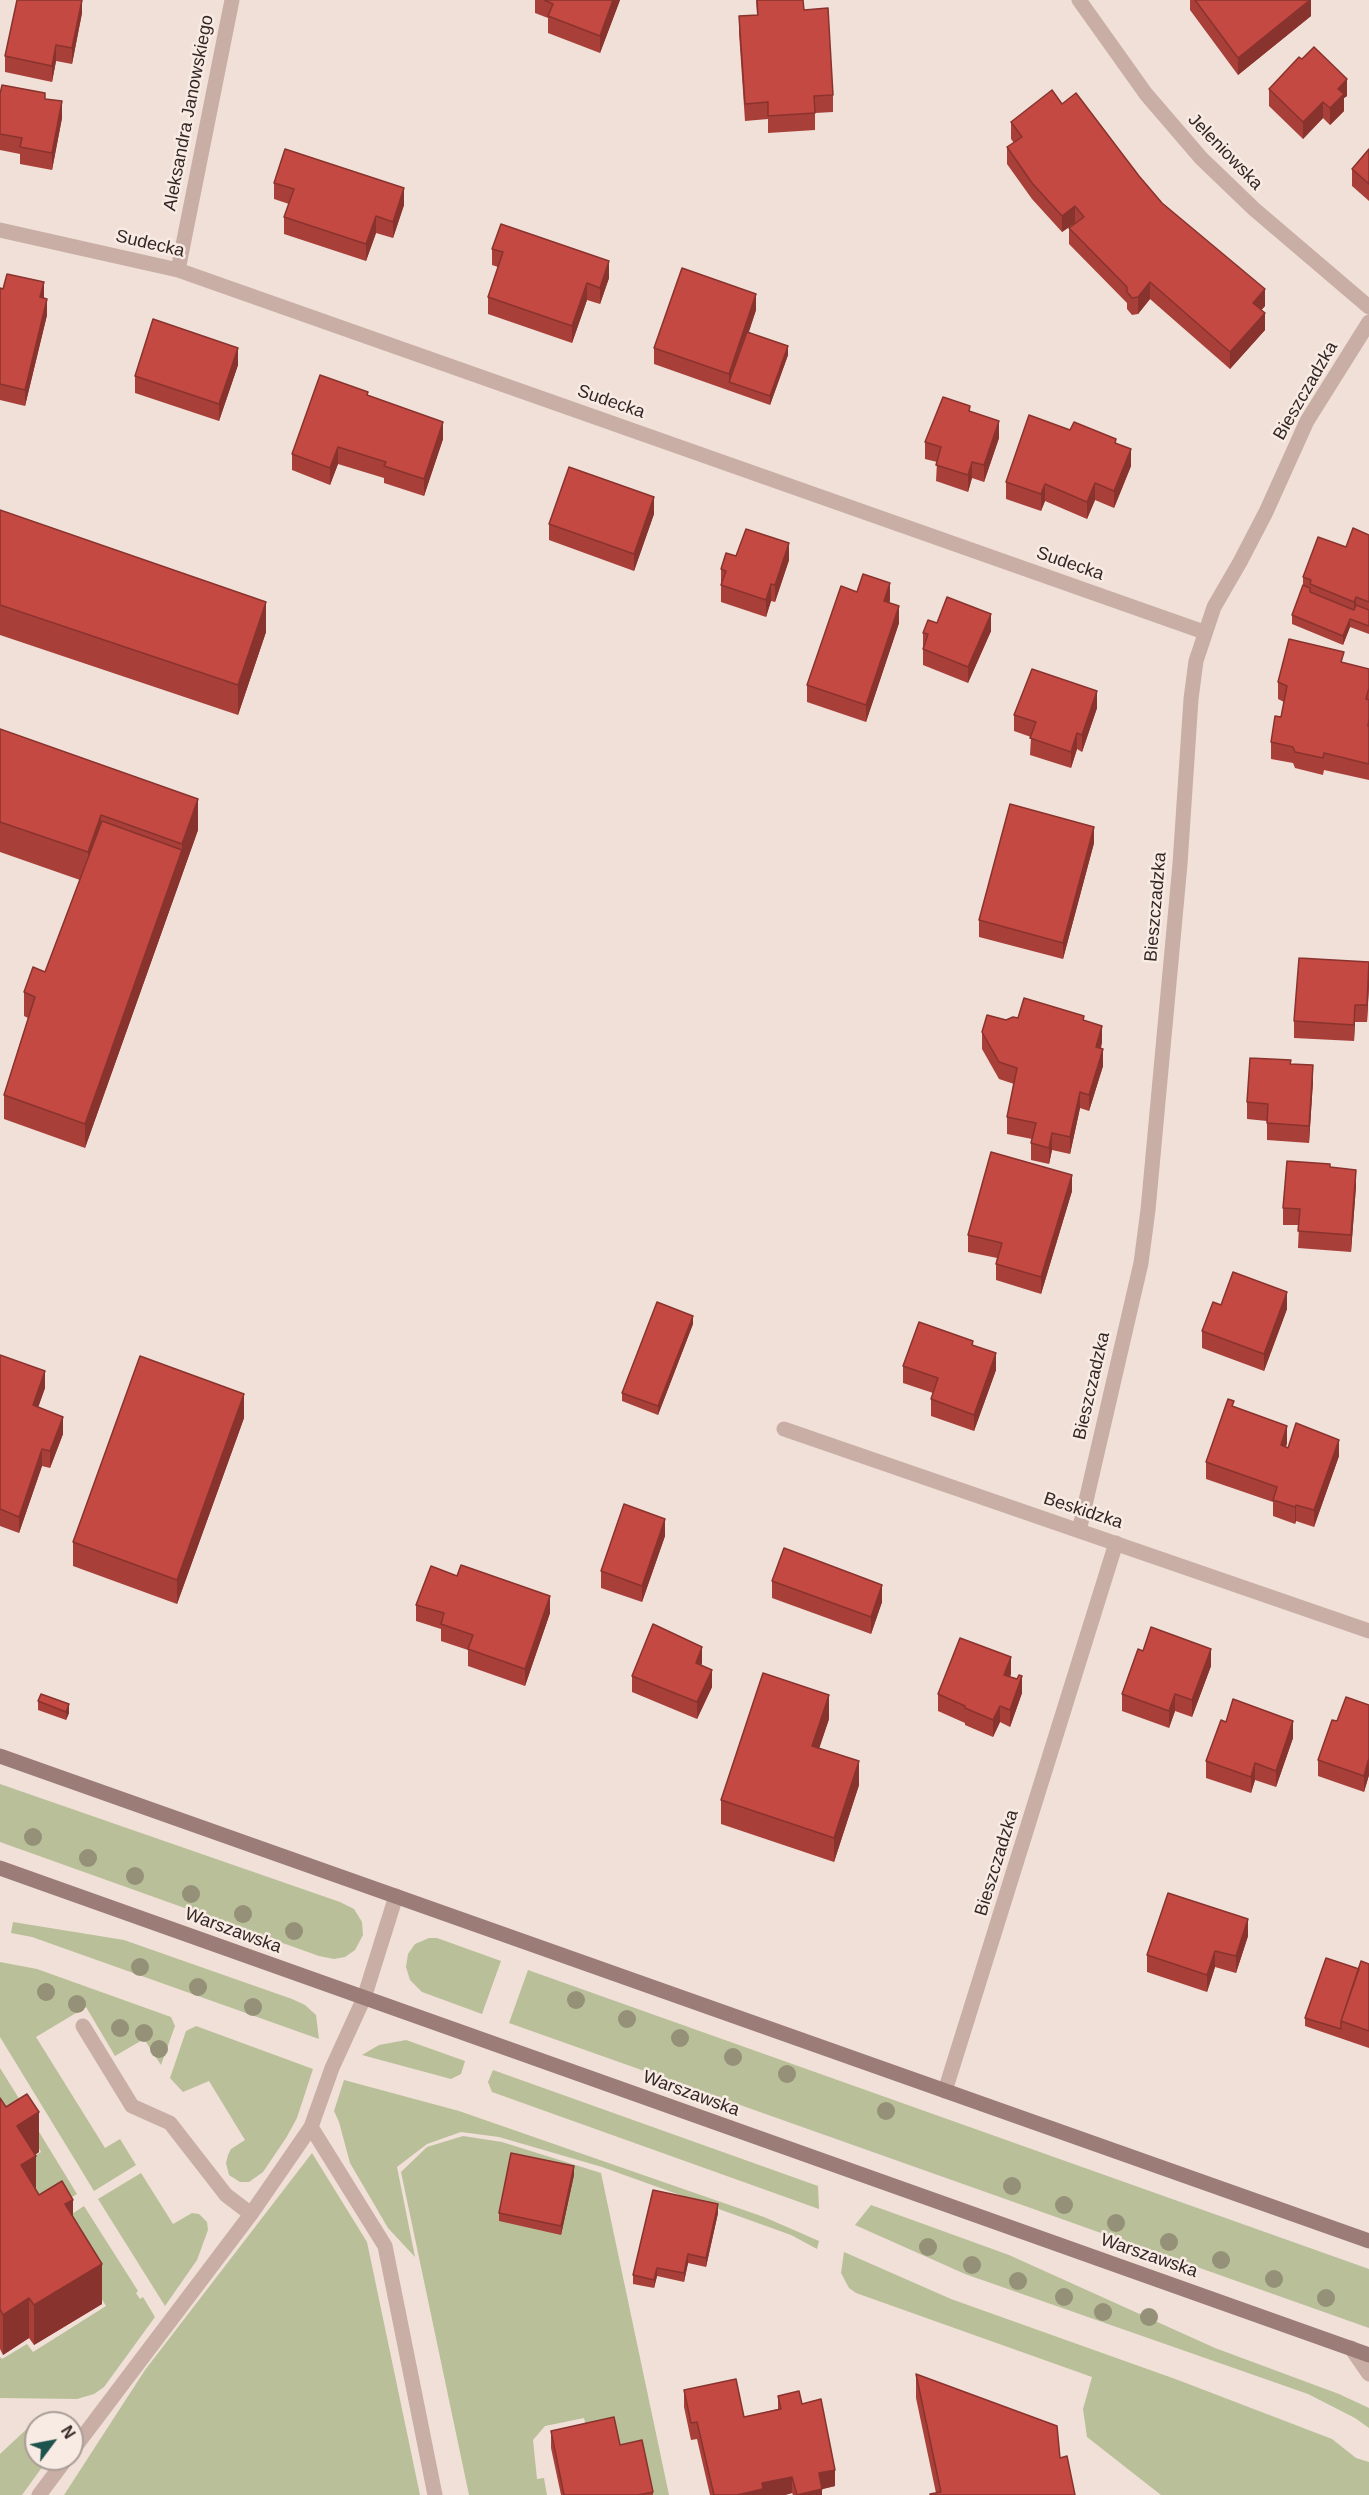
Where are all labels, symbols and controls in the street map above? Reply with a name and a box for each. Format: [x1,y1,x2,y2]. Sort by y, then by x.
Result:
street label: Aleksandra Janowskiego [159,13,219,213]
street label: Jeleniowska [1183,109,1267,195]
street label: Sudecka [113,226,187,262]
street label: Bieszczadzka [1269,338,1343,444]
street label: Sudecka [574,380,648,424]
street label: Sudecka [1033,542,1107,586]
street label: Bieszczadzka [1140,851,1172,963]
street label: Bieszczadzka [1069,1330,1115,1442]
street label: Beskidzka [1041,1488,1125,1534]
street label: Bieszczadzka [971,1807,1023,1919]
street label: Warszawska [182,1904,284,1958]
street label: Warszawska [640,2067,742,2121]
street label: Warszawska [1098,2229,1200,2283]
north arrow [24,2411,84,2471]
text: N [58,2423,78,2442]

